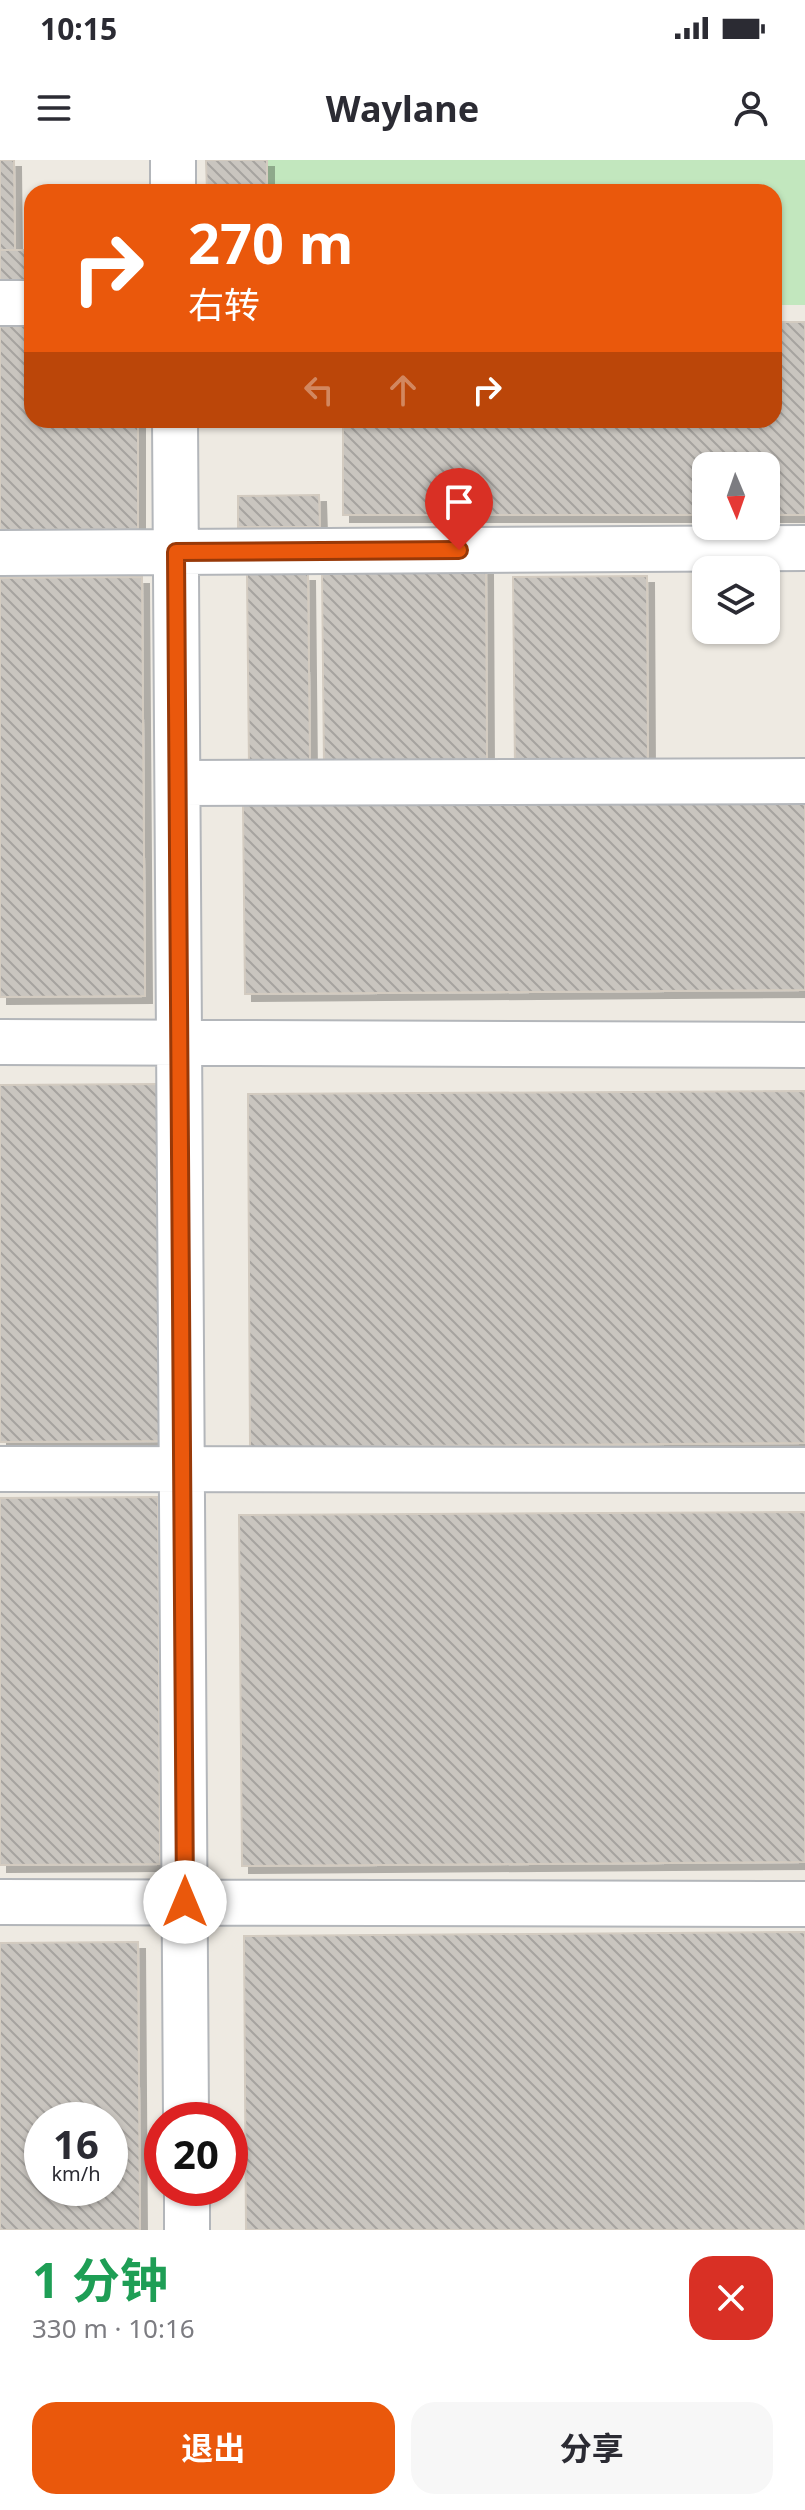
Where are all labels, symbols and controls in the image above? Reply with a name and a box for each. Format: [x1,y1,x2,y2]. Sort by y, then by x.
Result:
text: 10:15 [40,8,117,49]
text: Waylane [326,84,479,133]
icon: menu [32,86,76,130]
icon: person [729,86,773,130]
text: 270 m [188,204,353,280]
icon: right [56,216,160,320]
text: 右转 [188,280,260,329]
icon: left [297,368,341,412]
icon: ahead [381,368,425,412]
icon: right [465,368,509,412]
north arrow [692,452,780,540]
map controls [692,452,780,644]
pin [425,468,493,550]
icon: arrive [437,480,481,524]
button: layers [692,556,780,644]
position arrow [143,1860,227,1944]
speed limit sign: 20 [144,2102,248,2206]
text: 16 [53,2116,99,2171]
text: km/h [51,2160,101,2187]
text: 1 分钟 [32,2247,168,2312]
button: close [689,2256,773,2340]
text: 330 m · 10:16 [32,2310,195,2346]
button: 退出 [32,2402,395,2494]
button: 分享 [411,2402,773,2494]

